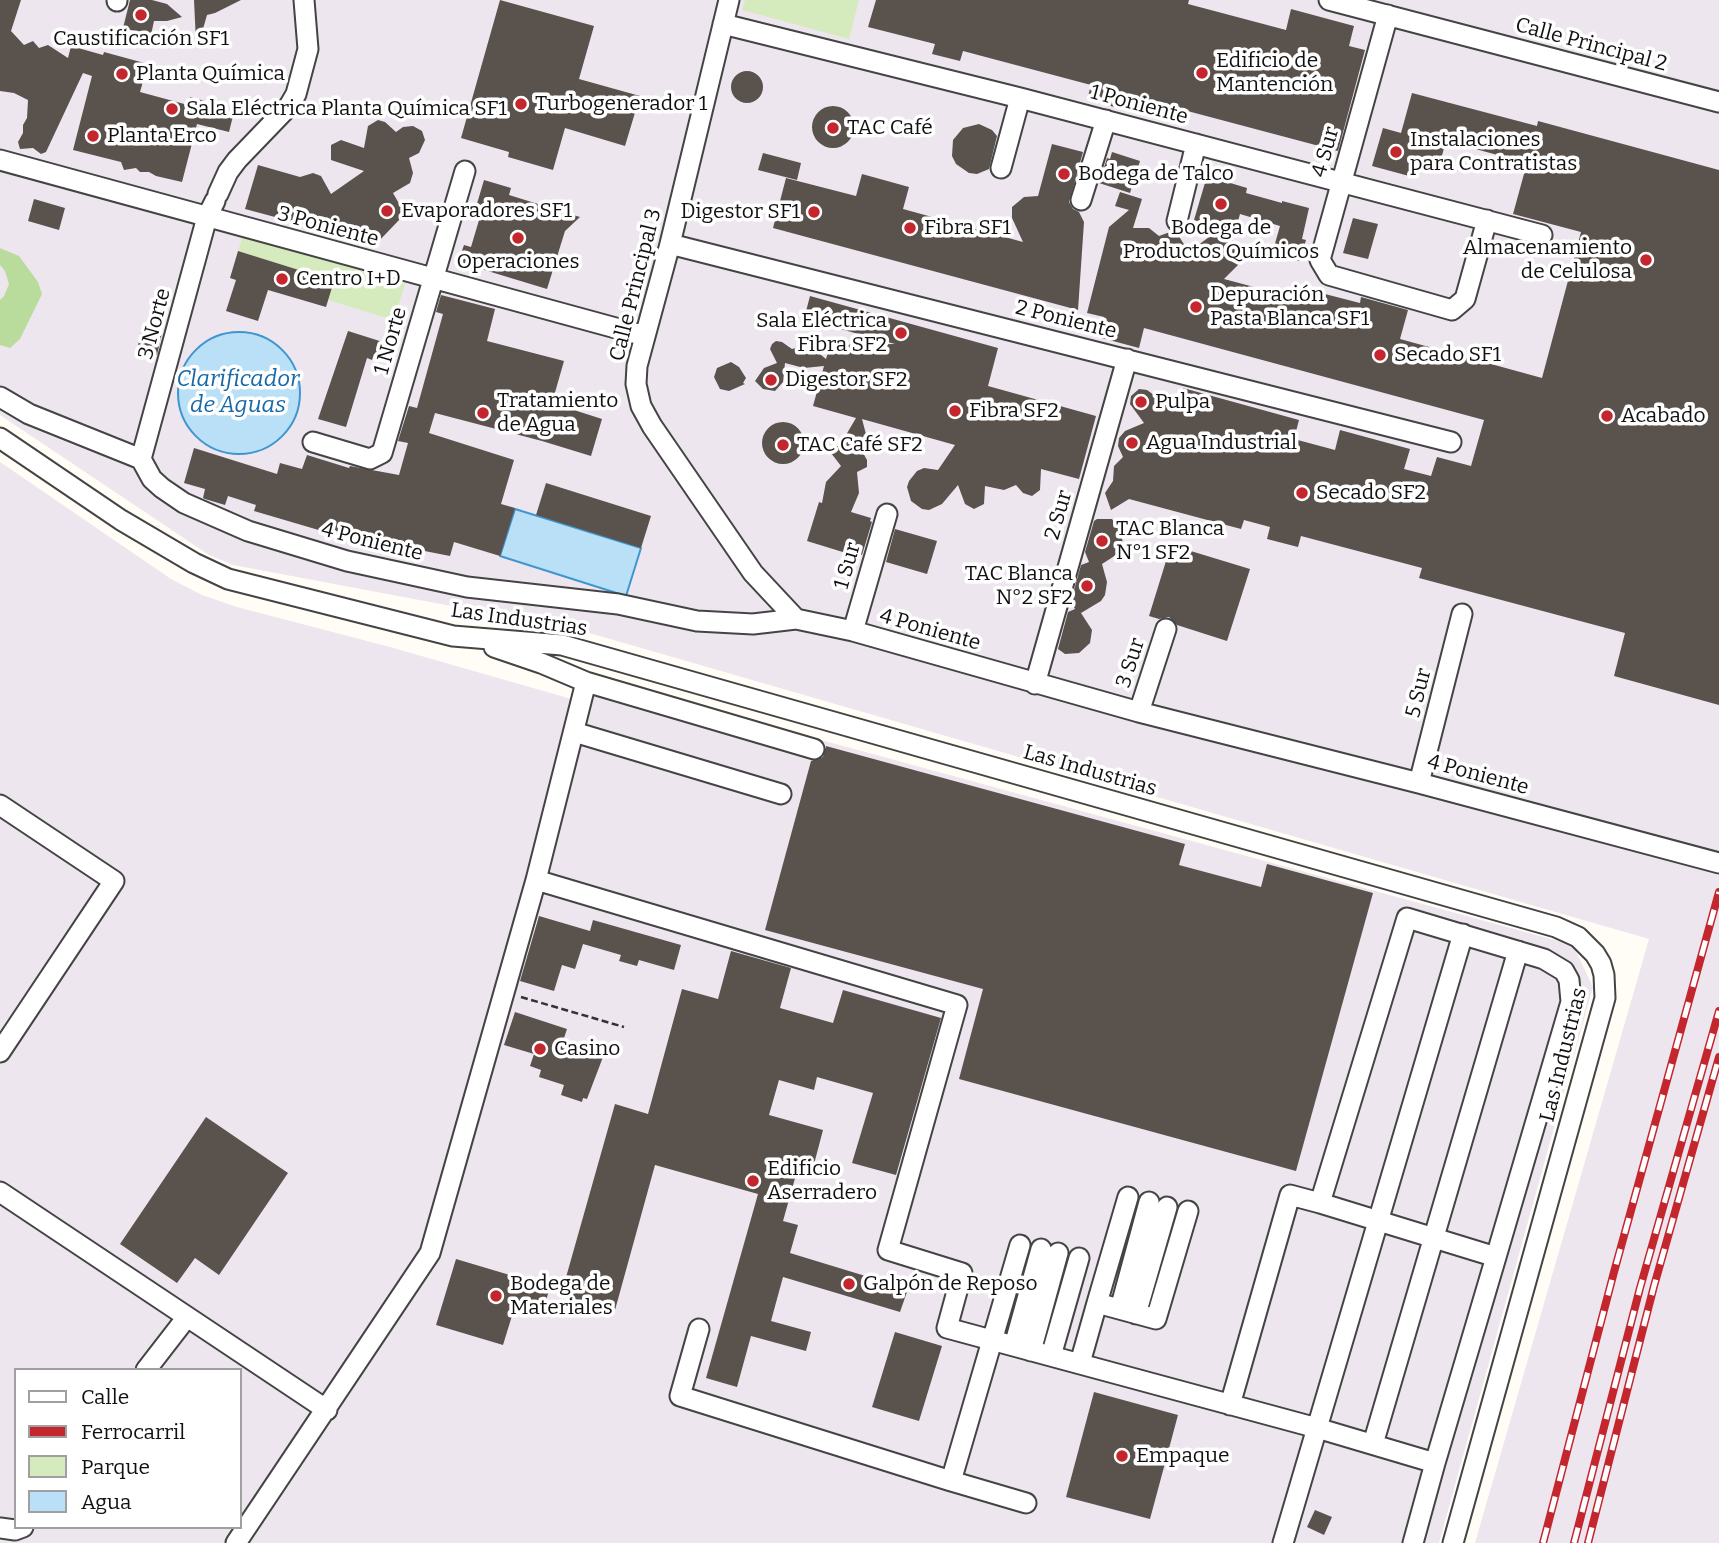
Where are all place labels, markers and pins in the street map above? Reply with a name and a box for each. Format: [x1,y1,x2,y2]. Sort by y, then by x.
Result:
marker: Caustificación SF1 [133,7,149,23]
place label: Caustificación SF1 [53,26,229,52]
place label: Edificio de Mantención [1216,48,1333,98]
place label: Planta Química [136,61,285,87]
marker: Edificio de Mantención [1194,65,1210,81]
marker: Planta Química [114,66,130,82]
place label: Turbogenerador 1 [535,91,707,117]
place label: Sala Eléctrica Planta Química SF1 [186,96,507,122]
marker: Turbogenerador 1 [513,96,529,112]
marker: Sala Eléctrica Planta Química SF1 [164,101,180,117]
place label: TAC Café [847,115,933,141]
marker: TAC Café [825,120,841,136]
place label: Planta Erco [107,123,217,149]
place label: Instalaciones para Contratistas [1410,127,1577,177]
marker: Planta Erco [85,128,101,144]
marker: Instalaciones para Contratistas [1388,144,1404,160]
place label: Bodega de Talco [1078,161,1234,187]
marker: Bodega de Talco [1056,166,1072,182]
marker: Bodega de Productos Químicos [1213,196,1229,212]
place label: Evaporadores SF1 [401,198,572,224]
place label: Digestor SF1 [680,199,800,225]
marker: Evaporadores SF1 [379,203,395,219]
marker: Digestor SF1 [806,204,822,220]
place label: Fibra SF1 [924,215,1011,241]
place label: Bodega de Productos Químicos [1123,215,1319,265]
marker: Fibra SF1 [902,220,918,236]
marker: Operaciones [510,230,526,246]
place label: Almacenamiento de Celulosa [1463,235,1632,285]
place label: Operaciones [456,249,580,275]
marker: Almacenamiento de Celulosa [1638,252,1654,268]
place label: Centro I+D [296,266,401,292]
marker: Centro I+D [274,271,290,287]
place label: Depuración Pasta Blanca SF1 [1210,282,1369,332]
marker: Depuración Pasta Blanca SF1 [1188,299,1204,315]
place label: Sala Eléctrica Fibra SF2 [756,308,887,358]
marker: Sala Eléctrica Fibra SF2 [893,325,909,341]
place label: Secado SF1 [1394,342,1501,368]
marker: Secado SF1 [1372,347,1388,363]
place label: Digestor SF2 [785,367,907,393]
marker: Digestor SF2 [763,372,779,388]
place label: Tratamiento de Agua [497,388,618,438]
place label: Pulpa [1155,389,1210,415]
marker: Pulpa [1133,394,1149,410]
place label: Fibra SF2 [969,398,1059,424]
marker: Fibra SF2 [947,403,963,419]
place label: Acabado [1621,403,1706,429]
marker: Tratamiento de Agua [475,405,491,421]
marker: Acabado [1599,408,1615,424]
place label: Agua Industrial [1146,430,1297,456]
place label: TAC Café SF2 [797,432,923,458]
marker: Agua Industrial [1124,435,1140,451]
marker: TAC Café SF2 [775,437,791,453]
place label: Secado SF2 [1316,480,1426,506]
marker: Secado SF2 [1294,485,1310,501]
place label: TAC Blanca N°1 SF2 [1116,516,1224,566]
marker: TAC Blanca N°1 SF2 [1094,533,1110,549]
place label: TAC Blanca N°2 SF2 [965,561,1073,611]
marker: TAC Blanca N°2 SF2 [1079,578,1095,594]
place label: Casino [554,1036,620,1062]
marker: Casino [532,1041,548,1057]
place label: Edificio Aserradero [767,1156,877,1206]
marker: Edificio Aserradero [745,1173,761,1189]
place label: Bodega de Materiales [510,1271,613,1321]
place label: Galpón de Reposo [863,1271,1038,1297]
marker: Galpón de Reposo [841,1276,857,1292]
marker: Bodega de Materiales [488,1288,504,1304]
place label: Empaque [1136,1443,1230,1469]
marker: Empaque [1114,1448,1130,1464]

